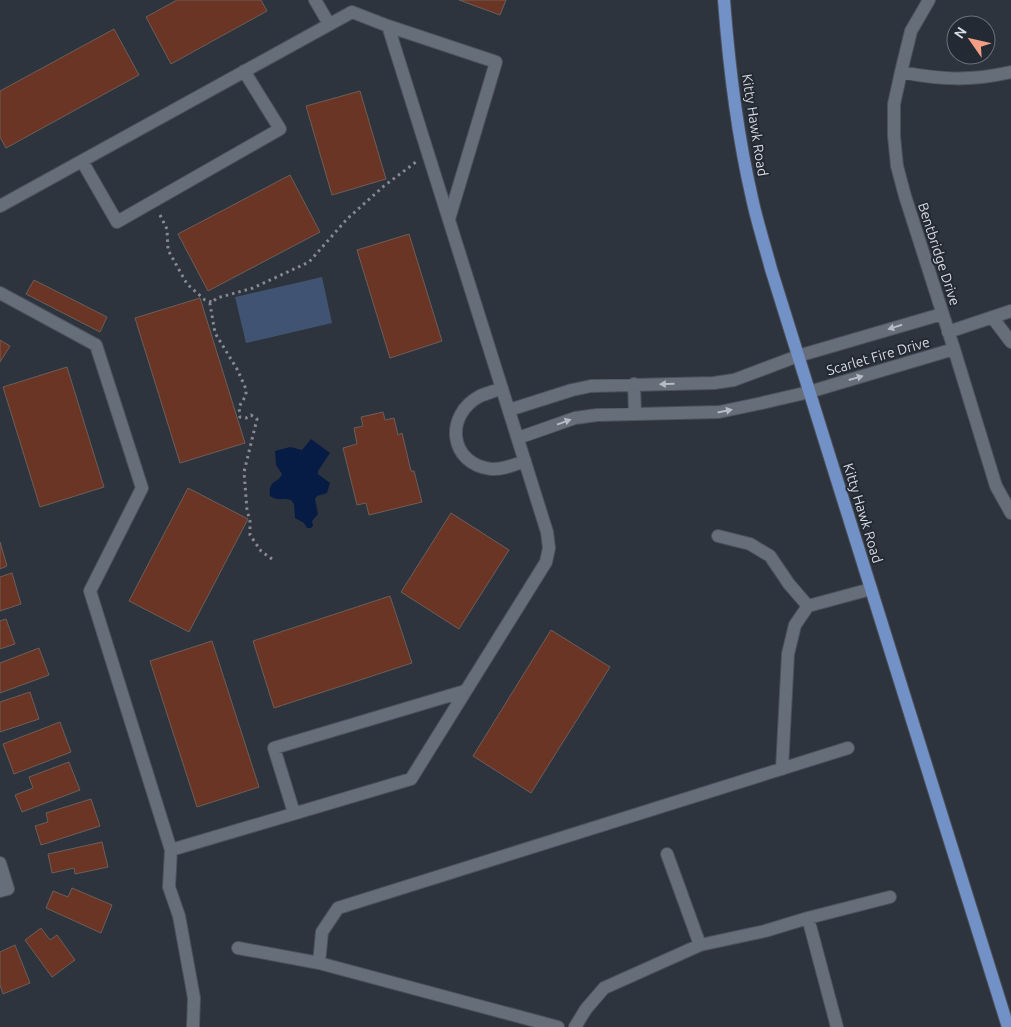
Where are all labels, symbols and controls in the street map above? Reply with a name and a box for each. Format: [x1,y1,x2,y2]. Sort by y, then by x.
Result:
north arrow [946,15,996,65]
text: N [951,24,970,42]
street label: Kitty Hawk Road [739,73,771,177]
street label: Bentbridge Drive [915,201,963,307]
one-way arrow [887,324,902,332]
street label: Scarlet Fire Drive [825,334,931,378]
one-way arrow [849,373,864,381]
one-way arrow [658,380,674,388]
one-way arrow [717,406,733,414]
one-way arrow [556,418,571,425]
street label: Kitty Hawk Road [840,461,886,565]

